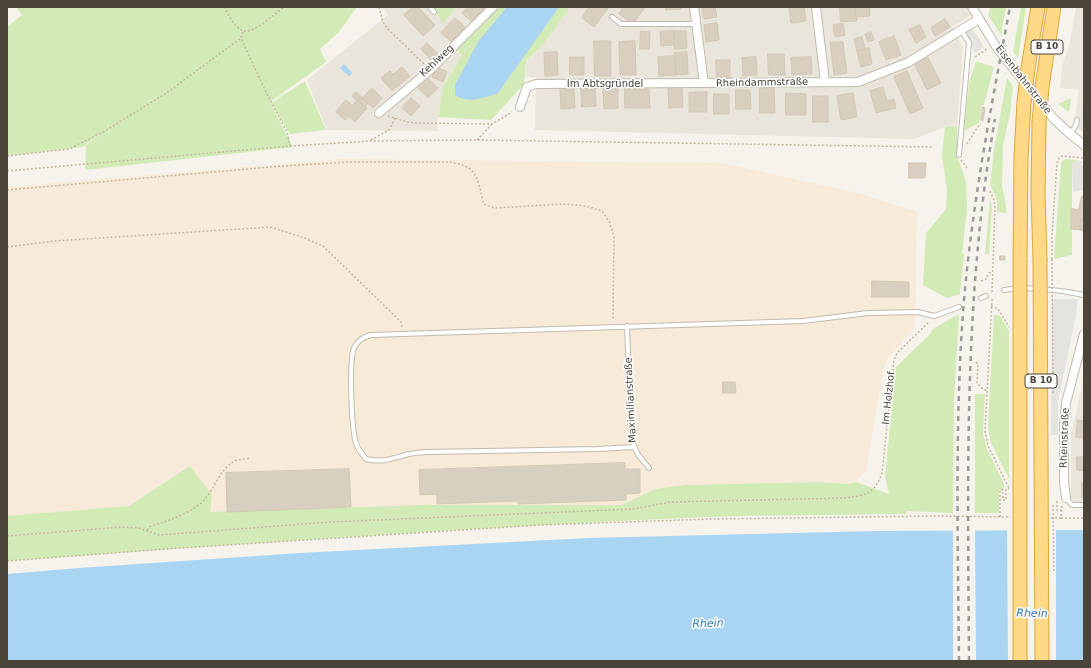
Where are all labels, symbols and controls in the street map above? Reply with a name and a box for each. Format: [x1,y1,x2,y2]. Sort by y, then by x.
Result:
road number: B 10 [1031,40,1063,54]
street label: Kehlweg [418,42,456,80]
street label: Eisenbahnstraße [992,43,1054,117]
street label: Rheindammstraße [716,76,808,90]
street label: Im Abtsgründel [567,78,643,90]
street label: Maximilianstraße [623,357,639,443]
street label: Im Holzhof [880,371,898,425]
road number: B 10 [1025,374,1057,388]
street label: Rheinstraße [1058,408,1072,468]
water label: Rhein [1016,607,1048,621]
water label: Rhein [692,617,724,631]

